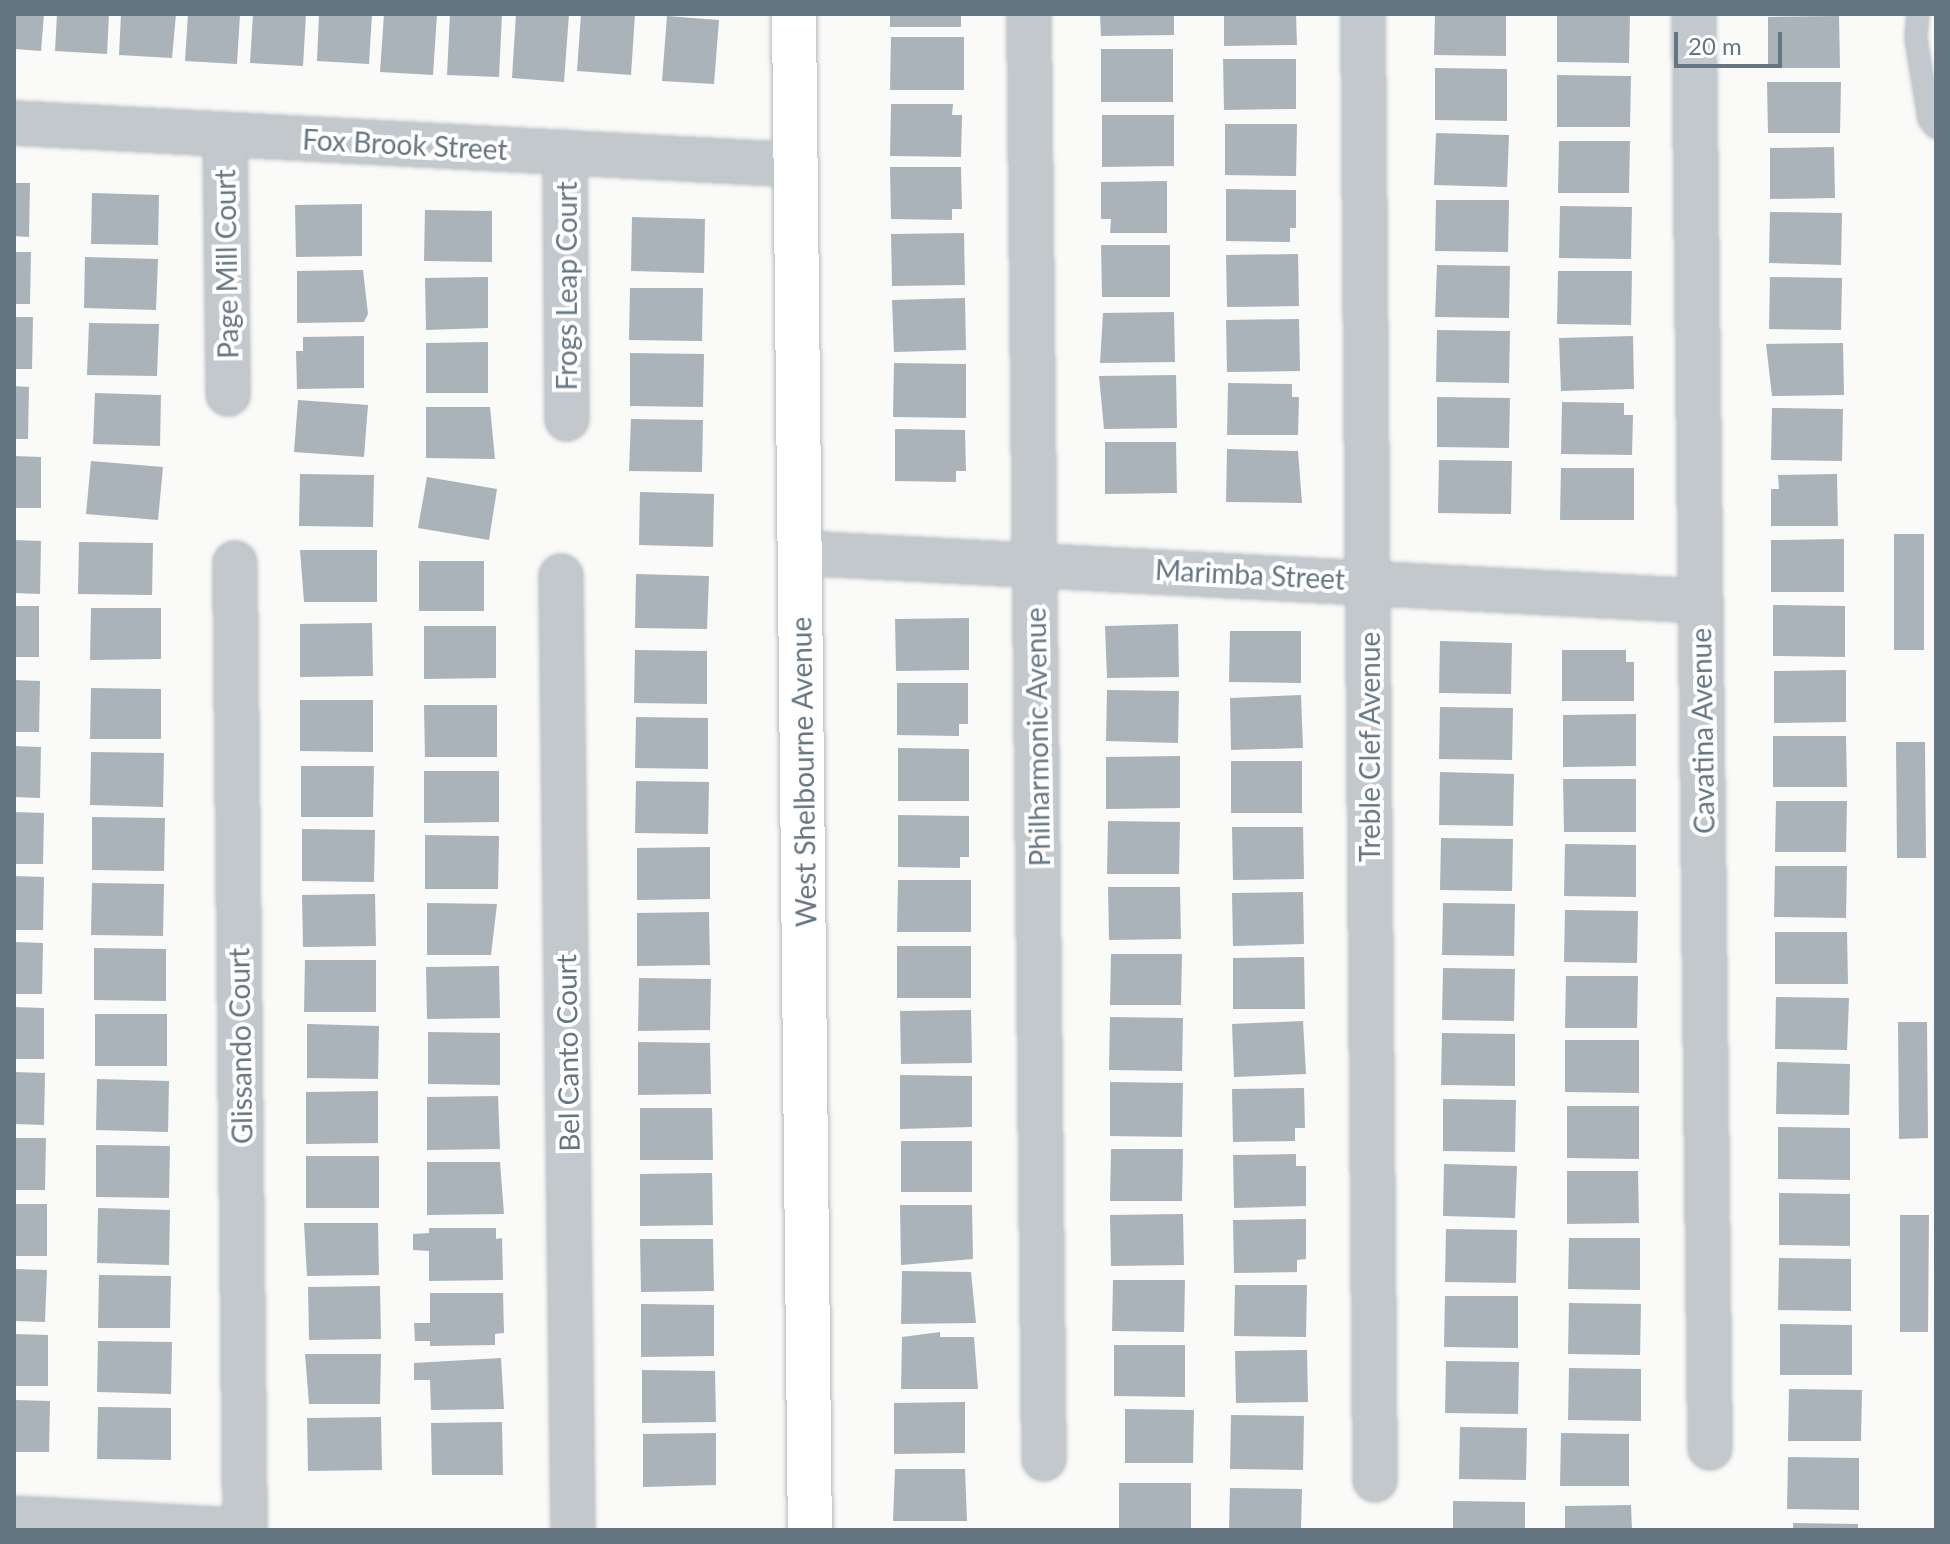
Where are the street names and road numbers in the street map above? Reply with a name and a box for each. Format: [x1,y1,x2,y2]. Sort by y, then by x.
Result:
street label: Fox Brook Street [302,122,508,166]
street label: Page Mill Court [208,169,244,359]
street label: Frogs Leap Court [549,182,583,390]
street label: Marimba Street [1154,552,1346,596]
street label: Philharmonic Avenue [1018,607,1056,867]
street label: West Shelbourne Avenue [783,616,823,928]
street label: Cavatina Avenue [1683,627,1721,835]
street label: Treble Clef Avenue [1352,631,1386,863]
street label: Glissando Court [221,948,259,1144]
street label: Bel Canto Court [548,954,586,1152]

